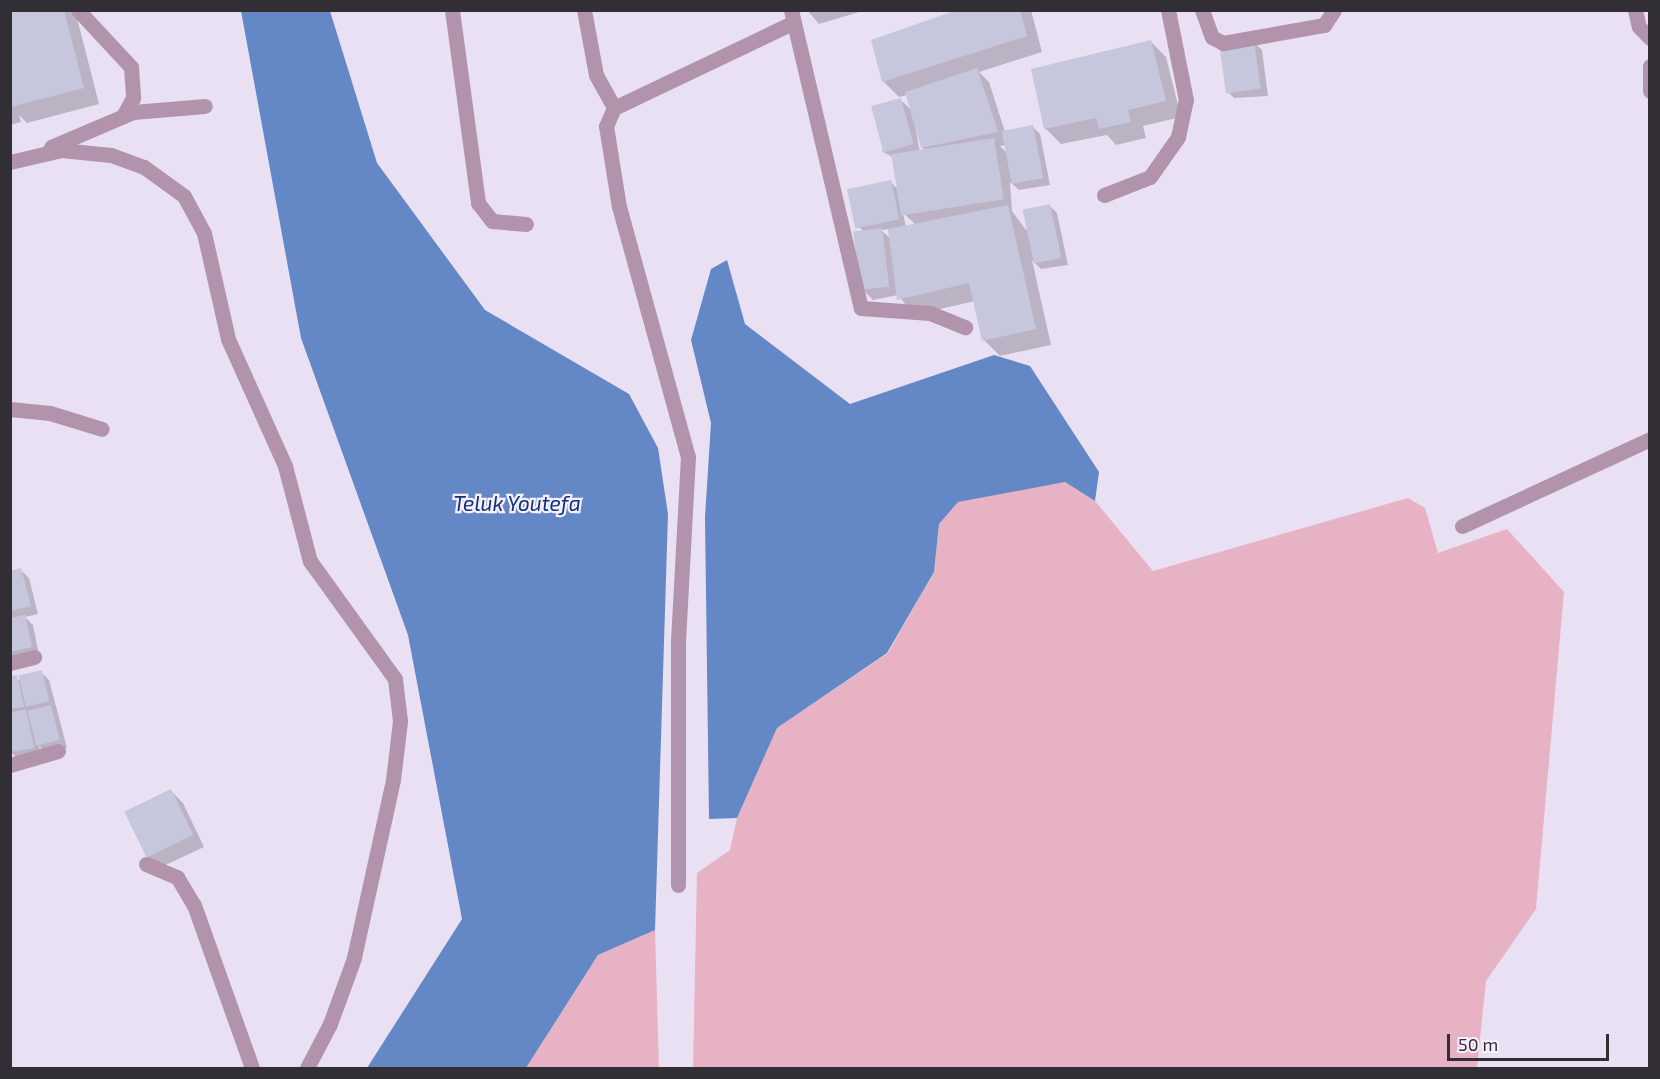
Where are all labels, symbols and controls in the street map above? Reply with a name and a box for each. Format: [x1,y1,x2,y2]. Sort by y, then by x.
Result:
water label: Teluk Youtefa [453,490,581,516]
scale bar [1450,1022,1612,1060]
text: 50 m [1458,1033,1498,1055]

